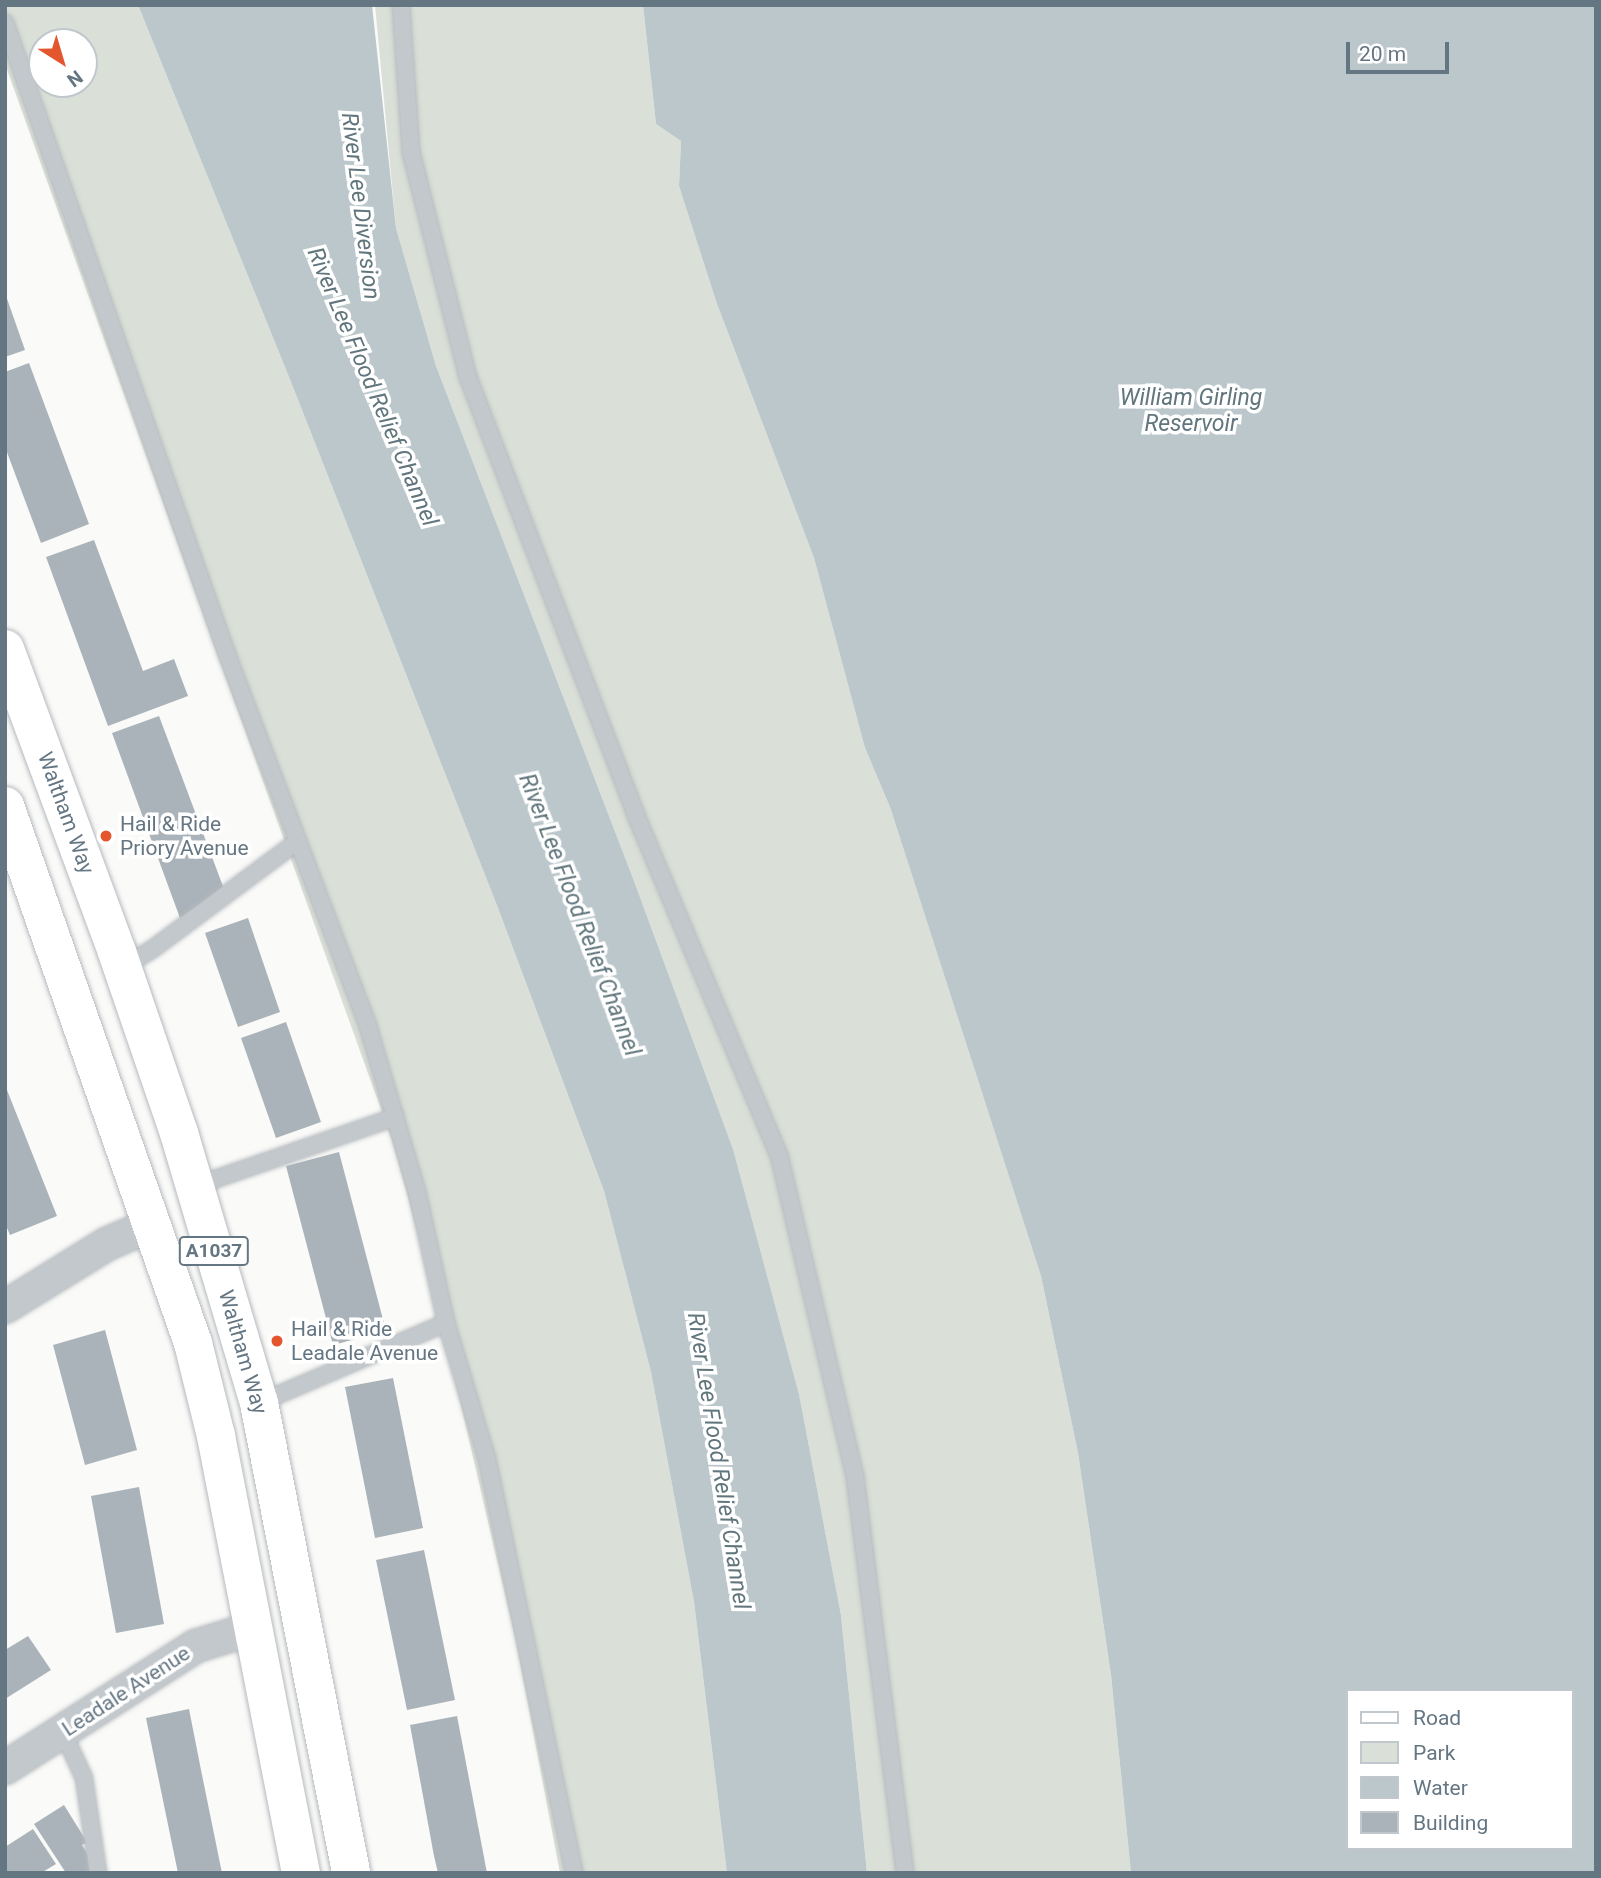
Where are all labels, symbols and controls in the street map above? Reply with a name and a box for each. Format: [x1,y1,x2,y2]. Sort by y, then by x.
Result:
north arrow [28,28,98,98]
scale bar [1349,28,1452,72]
text: 20 m [1359,42,1406,66]
text: N [62,65,87,92]
water label: River Lee Diversion [335,111,385,301]
water label: River Lee Flood Relief Channel [301,243,443,531]
water label: William Girling Reservoir [1120,384,1262,438]
street label: Waltham Way [32,749,100,877]
water label: River Lee Flood Relief Channel [512,770,646,1060]
place label: Hail & Ride Priory Avenue [120,811,249,861]
marker: Hail & Ride Priory Avenue [98,828,114,844]
road number: A1037 [177,1236,251,1266]
street label: Waltham Way [213,1287,273,1417]
water label: River Lee Flood Relief Channel [681,1311,755,1611]
place label: Hail & Ride Leadale Avenue [291,1316,438,1366]
marker: Hail & Ride Leadale Avenue [269,1333,285,1349]
street label: Leadale Avenue [57,1640,195,1742]
legend [1346,1689,1573,1850]
text: Road [1413,1706,1461,1730]
text: Park [1413,1741,1455,1765]
text: Water [1413,1776,1468,1800]
text: Building [1413,1811,1488,1835]

